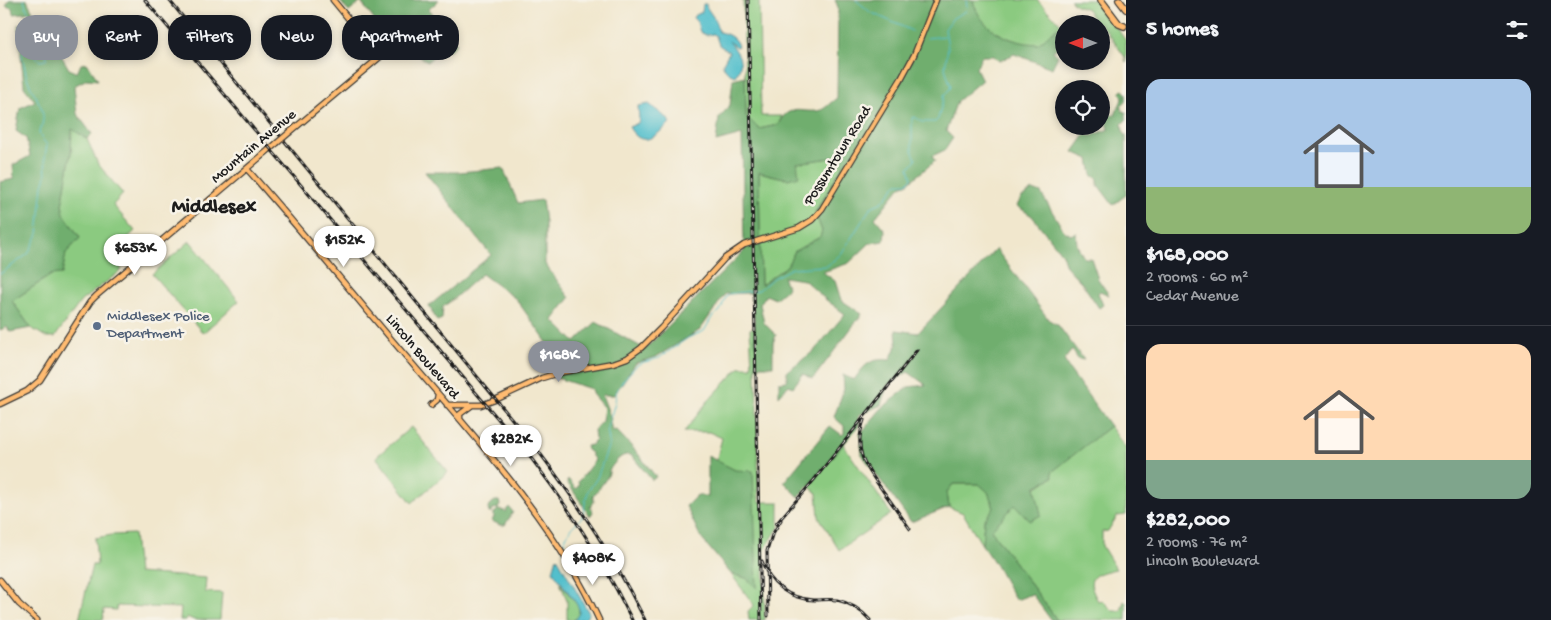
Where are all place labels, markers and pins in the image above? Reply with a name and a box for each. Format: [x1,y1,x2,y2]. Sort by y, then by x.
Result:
pin: $152K [309,226,379,268]
pin: $653K [100,234,170,276]
place label: Middlesex Police Department [106,308,210,343]
marker: Middlesex Police Department [91,320,103,332]
pin: $168K [524,340,594,383]
pin: $282K [476,424,546,467]
pin: $408K [558,544,628,586]

